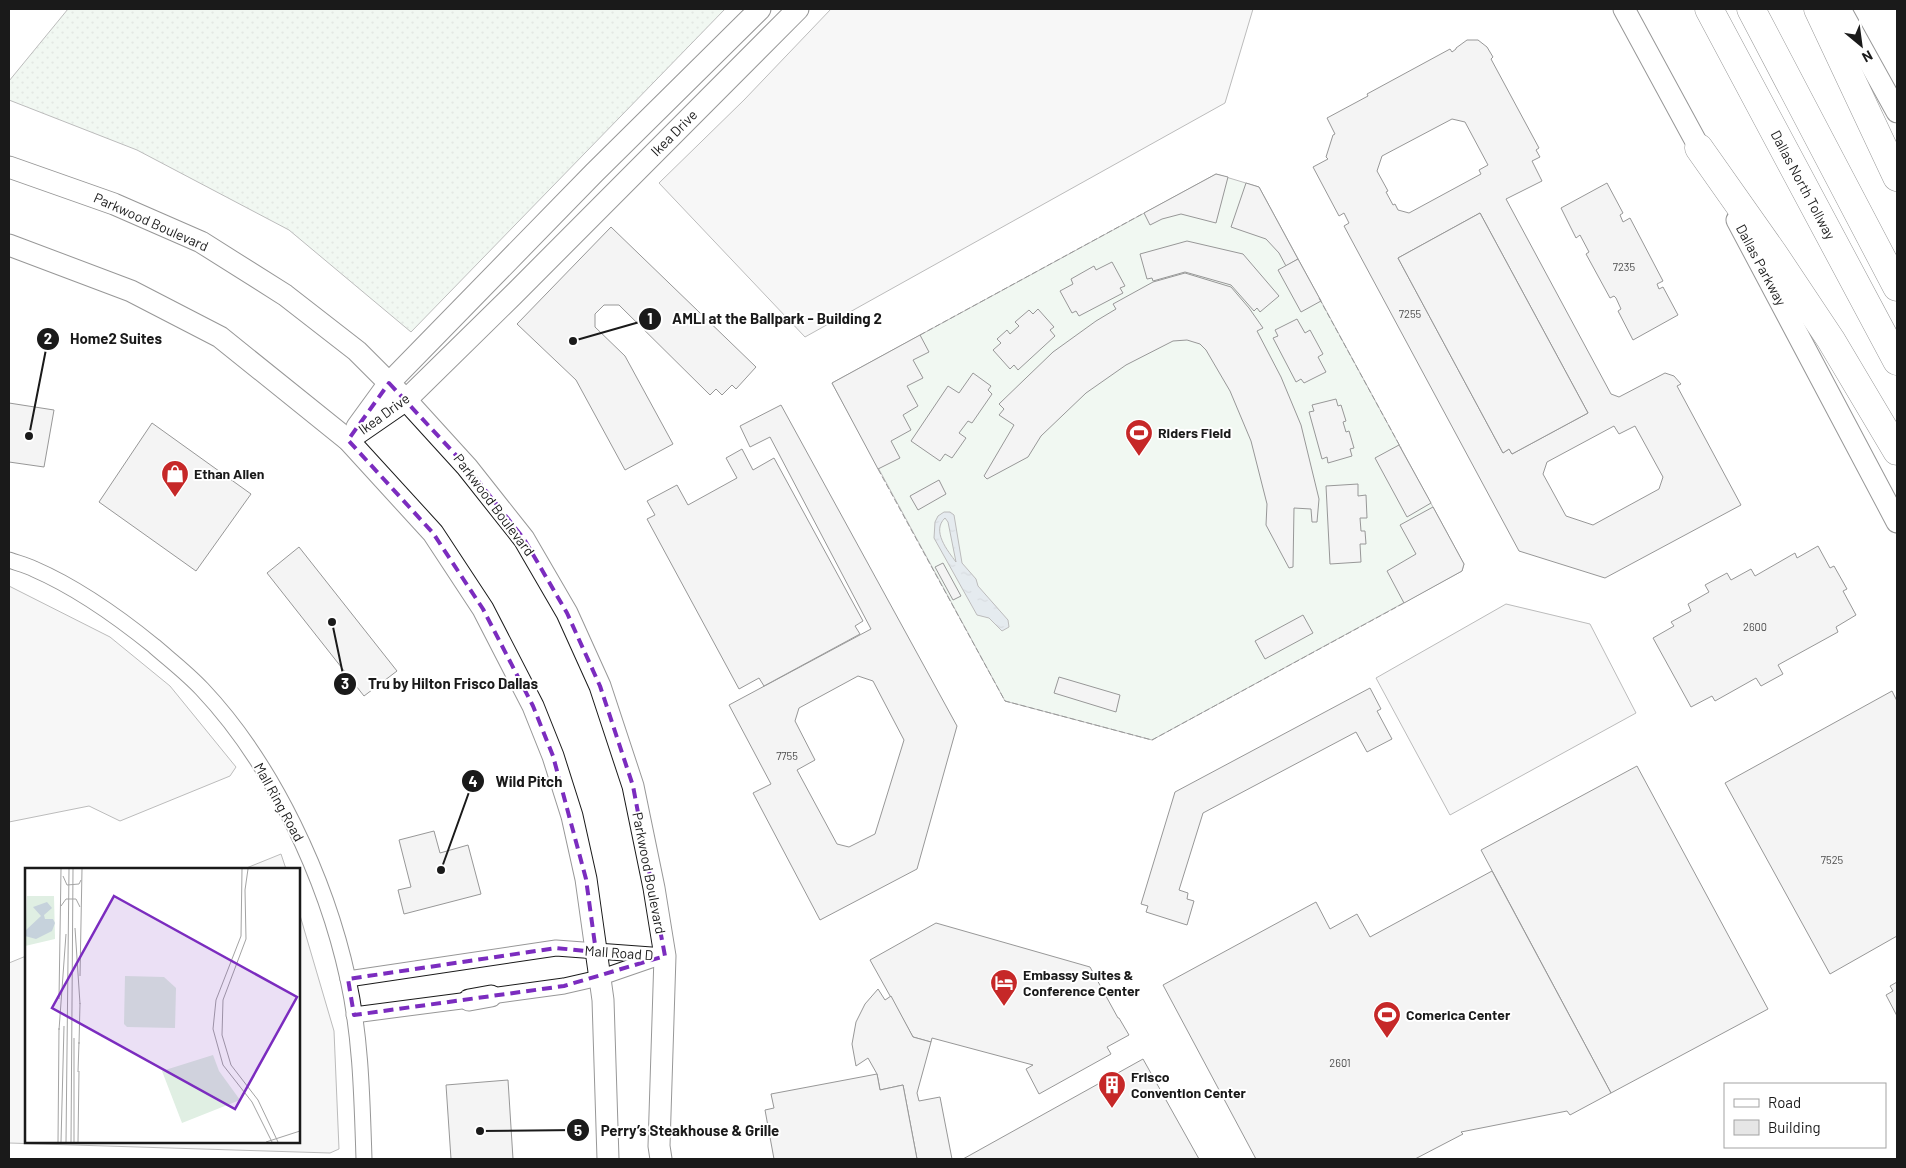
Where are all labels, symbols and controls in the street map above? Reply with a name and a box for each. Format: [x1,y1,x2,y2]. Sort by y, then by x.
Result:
north arrow [1836,20,1886,70]
text: N [1859,47,1876,66]
street label: Ikea Drive [647,106,700,159]
street label: Dallas North Tollway [1767,127,1840,243]
street label: Parkwood Boulevard [91,189,211,254]
street label: Dallas Parkway [1733,221,1790,309]
house number: 7235 [1613,260,1636,273]
callout: AMLI at the Ballpark - Building 2 [638,304,892,334]
house number: 7255 [1399,307,1422,320]
text: 1 [647,309,653,327]
text: AMLI at the Ballpark - Building 2 [672,309,882,327]
callout: Home2 Suites [35,324,172,354]
text: 2 [44,329,52,347]
text: Home2 Suites [70,329,162,347]
street label: Ikea Drive [355,389,413,438]
sports icon: Riders Field [1124,418,1154,457]
place label: Riders Field [1158,424,1231,441]
street label: Parkwood Boulevard [450,450,538,559]
shop icon: Ethan Allen [160,459,190,498]
place label: Ethan Allen [194,465,265,482]
house number: 2600 [1743,620,1767,633]
callout: Tru by Hilton Frisco Dallas [333,669,548,699]
text: 3 [341,674,349,692]
text: Tru by Hilton Frisco Dallas [368,674,538,692]
house number: 7755 [776,749,798,762]
street label: Mall Ring Road [251,759,308,844]
callout: Wild Pitch [460,766,572,796]
text: 4 [468,772,478,790]
text: Wild Pitch [496,772,562,790]
street label: Parkwood Boulevard [629,811,670,935]
house number: 7525 [1821,853,1844,866]
inset map [25,868,300,1143]
street label: Mall Road D [584,942,654,963]
place label: Embassy Suites & Conference Center [1023,966,1141,999]
hotel icon: Embassy Suites & Conference Center [989,968,1019,1007]
sports icon: Comerica Center [1372,1000,1402,1039]
place label: Comerica Center [1406,1006,1511,1023]
house number: 2601 [1329,1056,1351,1069]
place label: Frisco Convention Center [1131,1068,1247,1101]
building icon: Frisco Convention Center [1097,1070,1127,1109]
legend [1724,1083,1886,1148]
text: Road [1768,1093,1801,1111]
callout: Perry’s Steakhouse & Grille [566,1115,789,1145]
text: Building [1768,1118,1821,1136]
text: 5 [574,1121,582,1139]
text: Perry’s Steakhouse & Grille [601,1121,779,1139]

